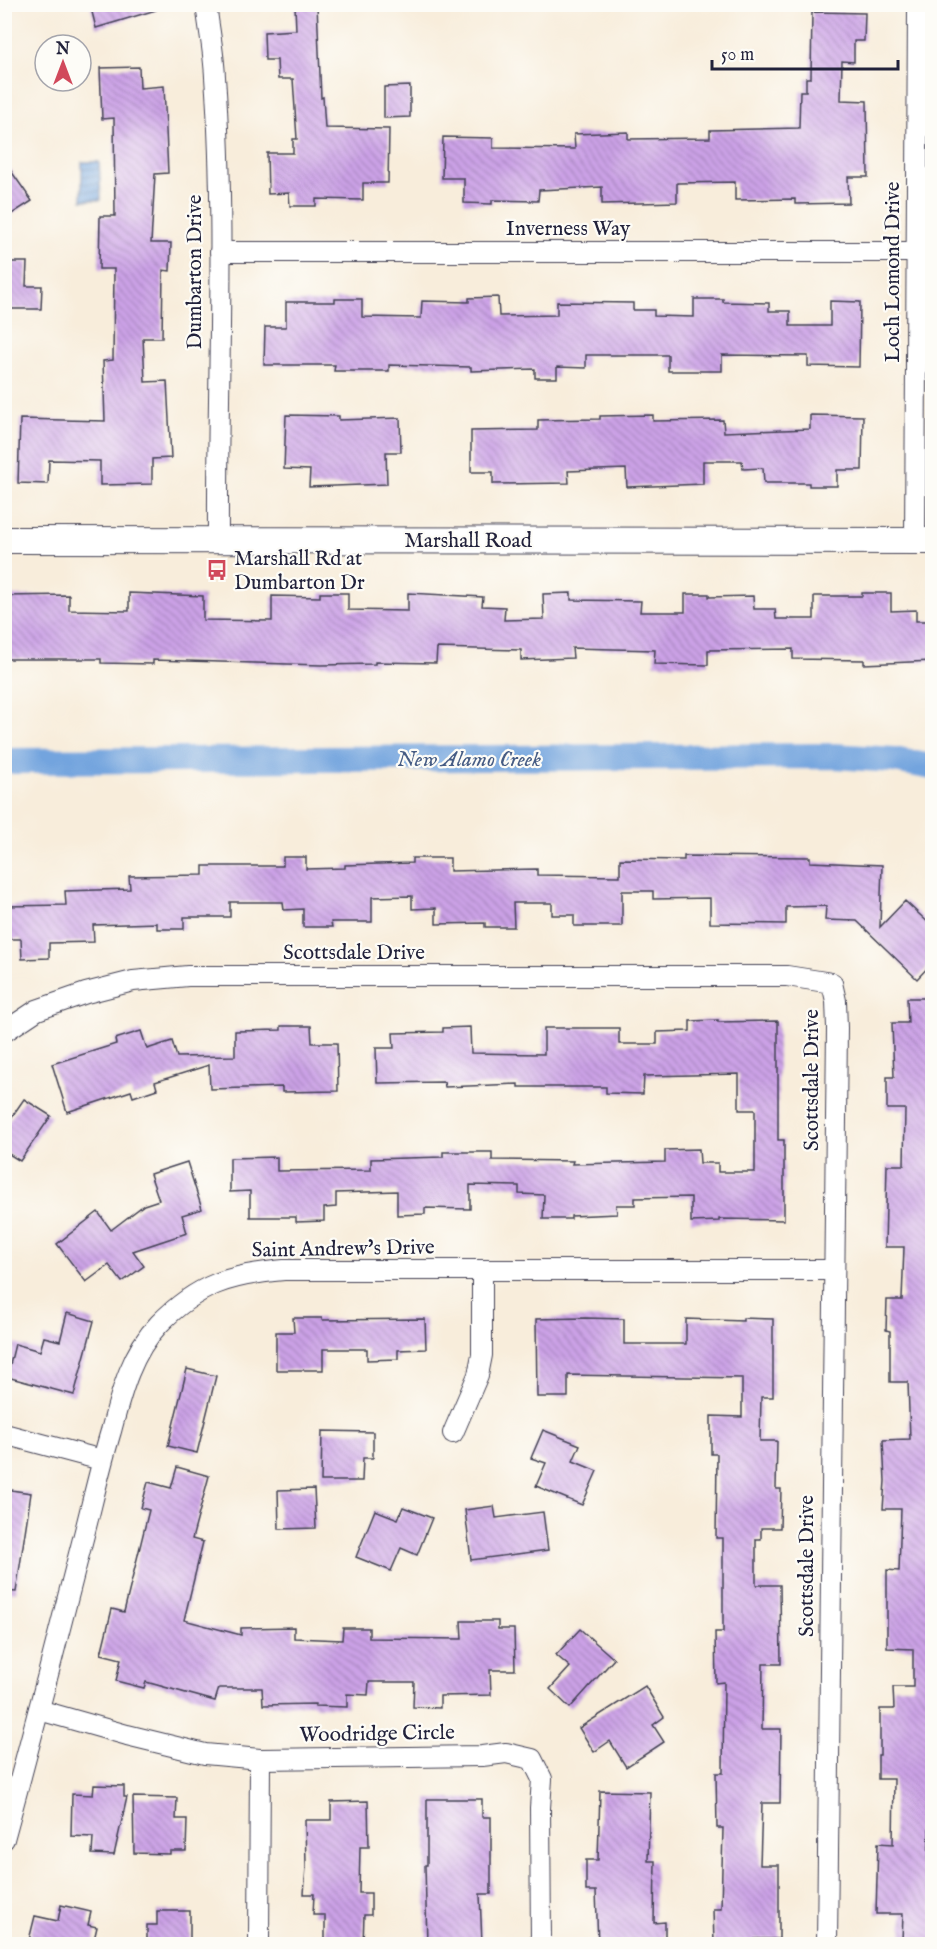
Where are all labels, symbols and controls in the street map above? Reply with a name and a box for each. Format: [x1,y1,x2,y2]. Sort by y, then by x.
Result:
north arrow [33,33,93,93]
scale bar [712,33,898,71]
text: N [55,40,70,60]
text: 50 m [721,44,754,67]
street label: Loch Lomond Drive [880,181,907,362]
street label: Dumbarton Drive [182,194,209,350]
street label: Inverness Way [506,216,631,243]
street label: Marshall Road [404,528,533,555]
place label: Marshall Rd at Dumbarton Dr [234,546,365,597]
bus stop icon: Marshall Rd at Dumbarton Dr [205,558,229,582]
water label: New Alamo Creek [397,746,541,774]
street label: Scottsdale Drive [283,940,425,967]
street label: Scottsdale Drive [799,1009,826,1151]
street label: Saint Andrew's Drive [251,1234,435,1265]
street label: Scottsdale Drive [794,1495,821,1637]
street label: Woodridge Circle [299,1720,455,1749]

